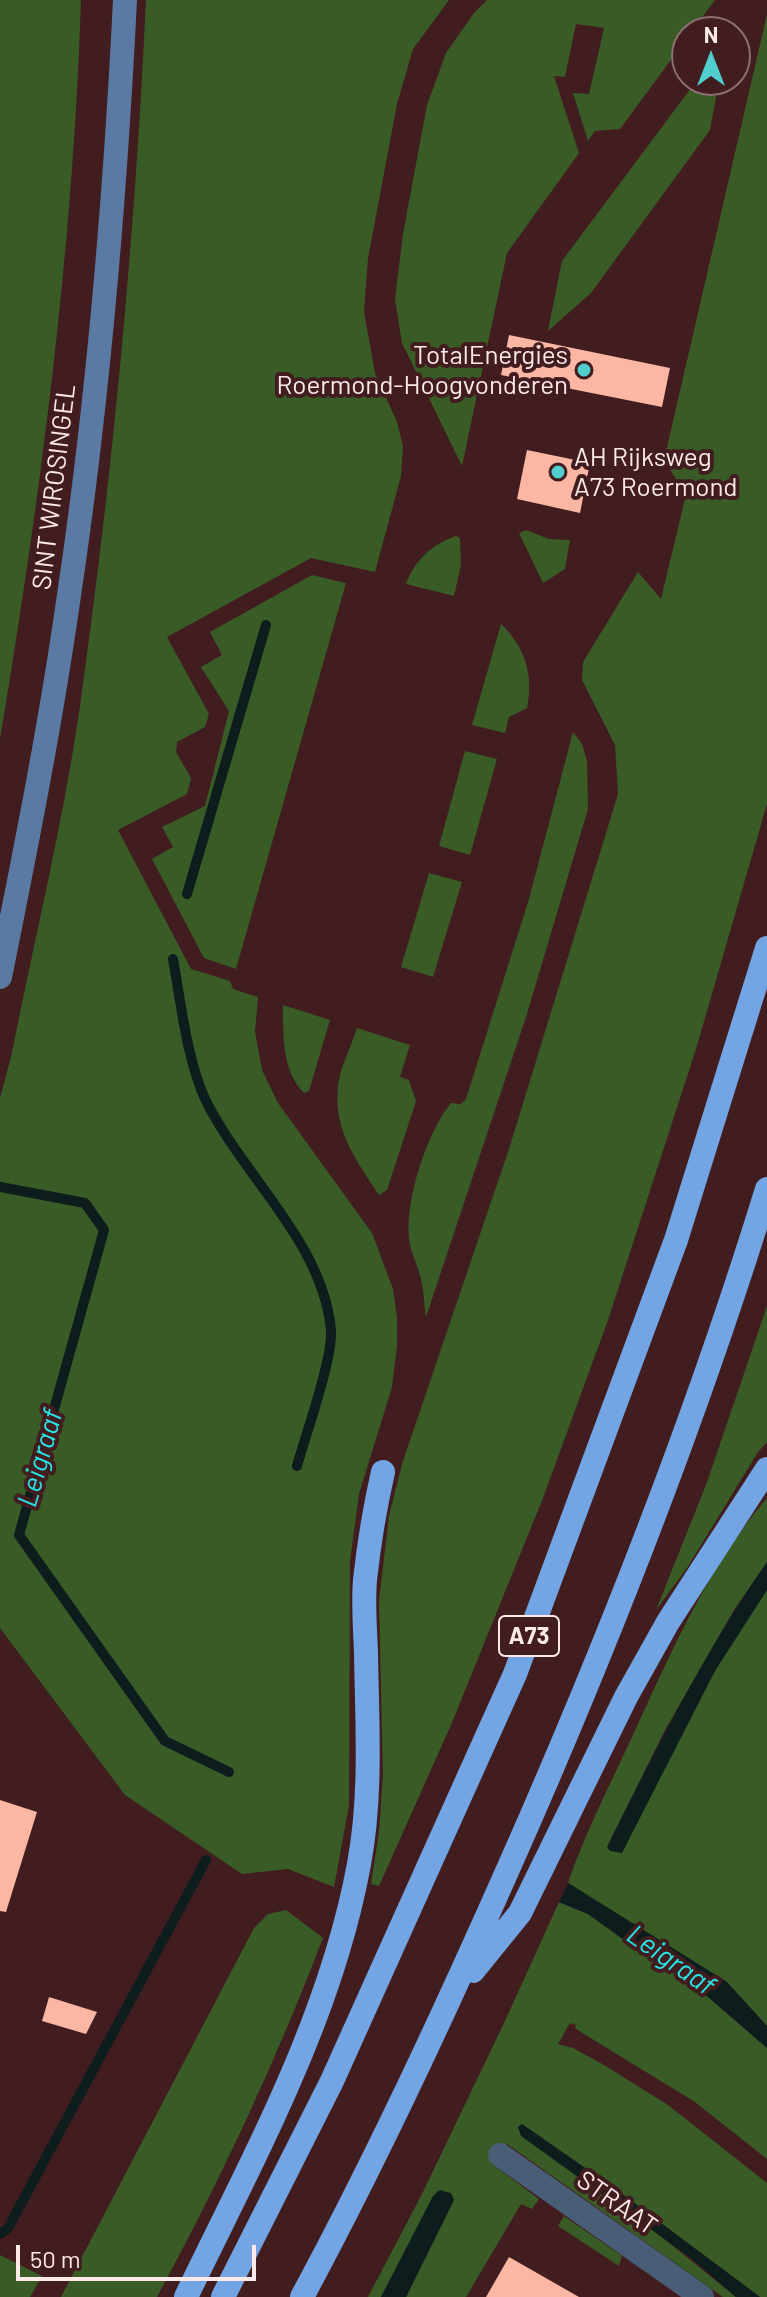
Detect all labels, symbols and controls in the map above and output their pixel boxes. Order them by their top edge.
north arrow [671,16,751,96]
text: N [704,21,718,47]
place label: TotalEnergies Roermond-Hoogvonderen [276,339,568,400]
marker: TotalEnergies Roermond-Hoogvonderen [575,361,593,379]
street label: SINT WIROSINGEL [26,382,82,592]
place label: AH Rijksweg A73 Roermond [574,441,738,502]
marker: AH Rijksweg A73 Roermond [549,463,567,481]
water label: Leigraaf [10,1405,70,1511]
road number: A73 [499,1616,559,1656]
water label: Leigraaf [620,1917,722,2003]
street label: STRAAT [571,2164,663,2242]
scale bar [20,2229,260,2279]
text: 50 m [30,2244,81,2273]

